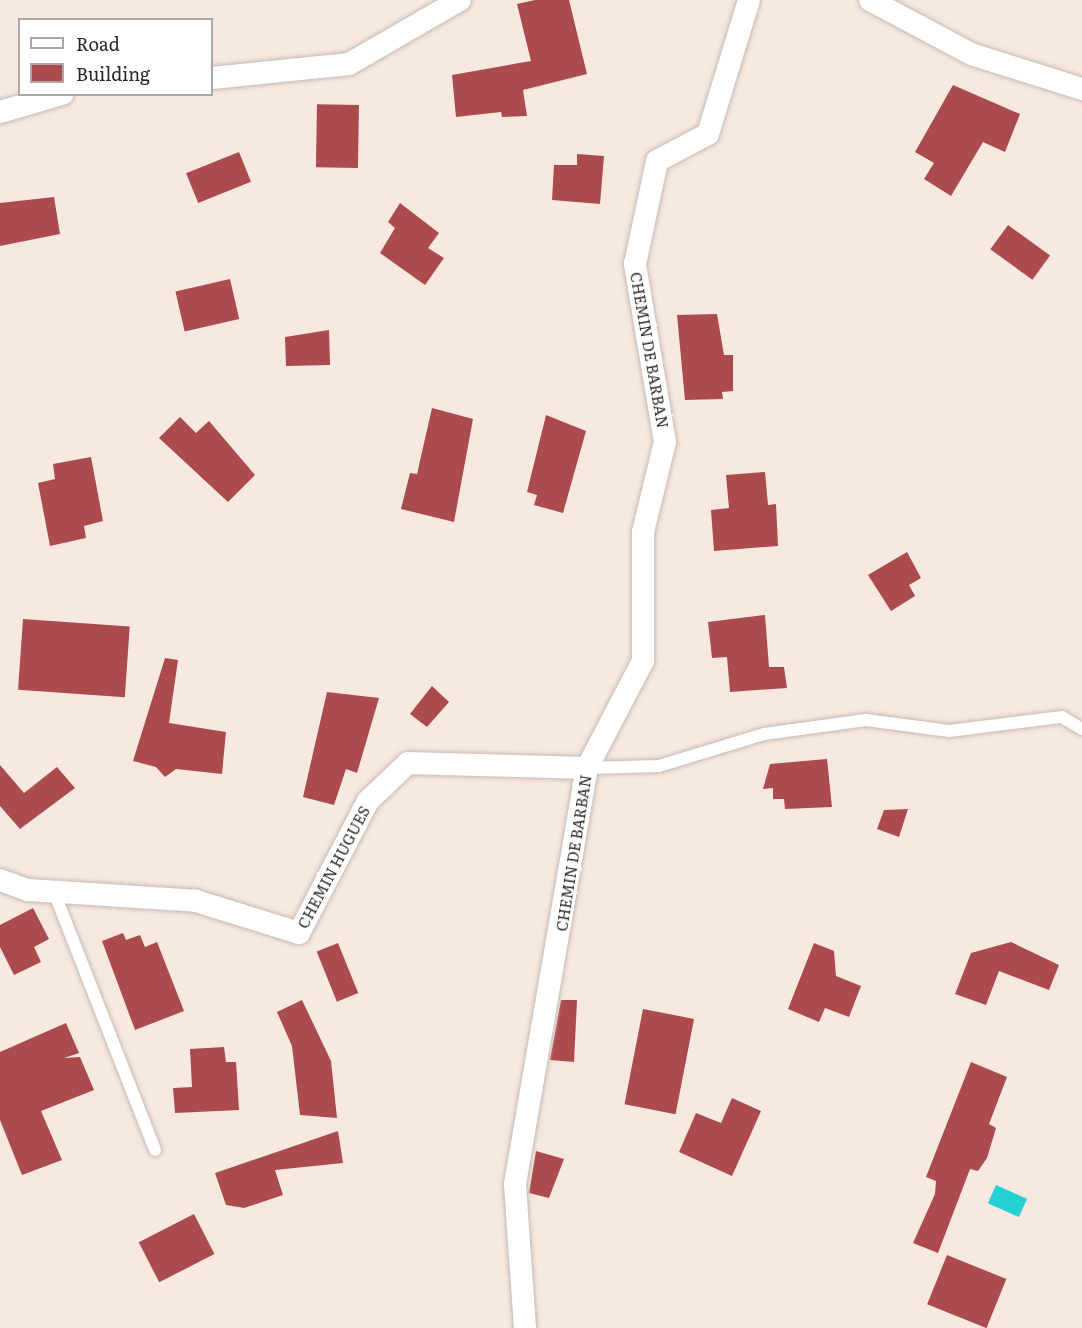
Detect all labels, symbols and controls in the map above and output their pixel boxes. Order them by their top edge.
legend [18,18,213,96]
text: Road [76,30,120,57]
text: Building [76,60,150,87]
street label: CHEMIN DE BARBAN [627,271,673,429]
street label: CHEMIN DE BARBAN [552,773,594,933]
street label: CHEMIN HUGUES [293,803,373,931]

